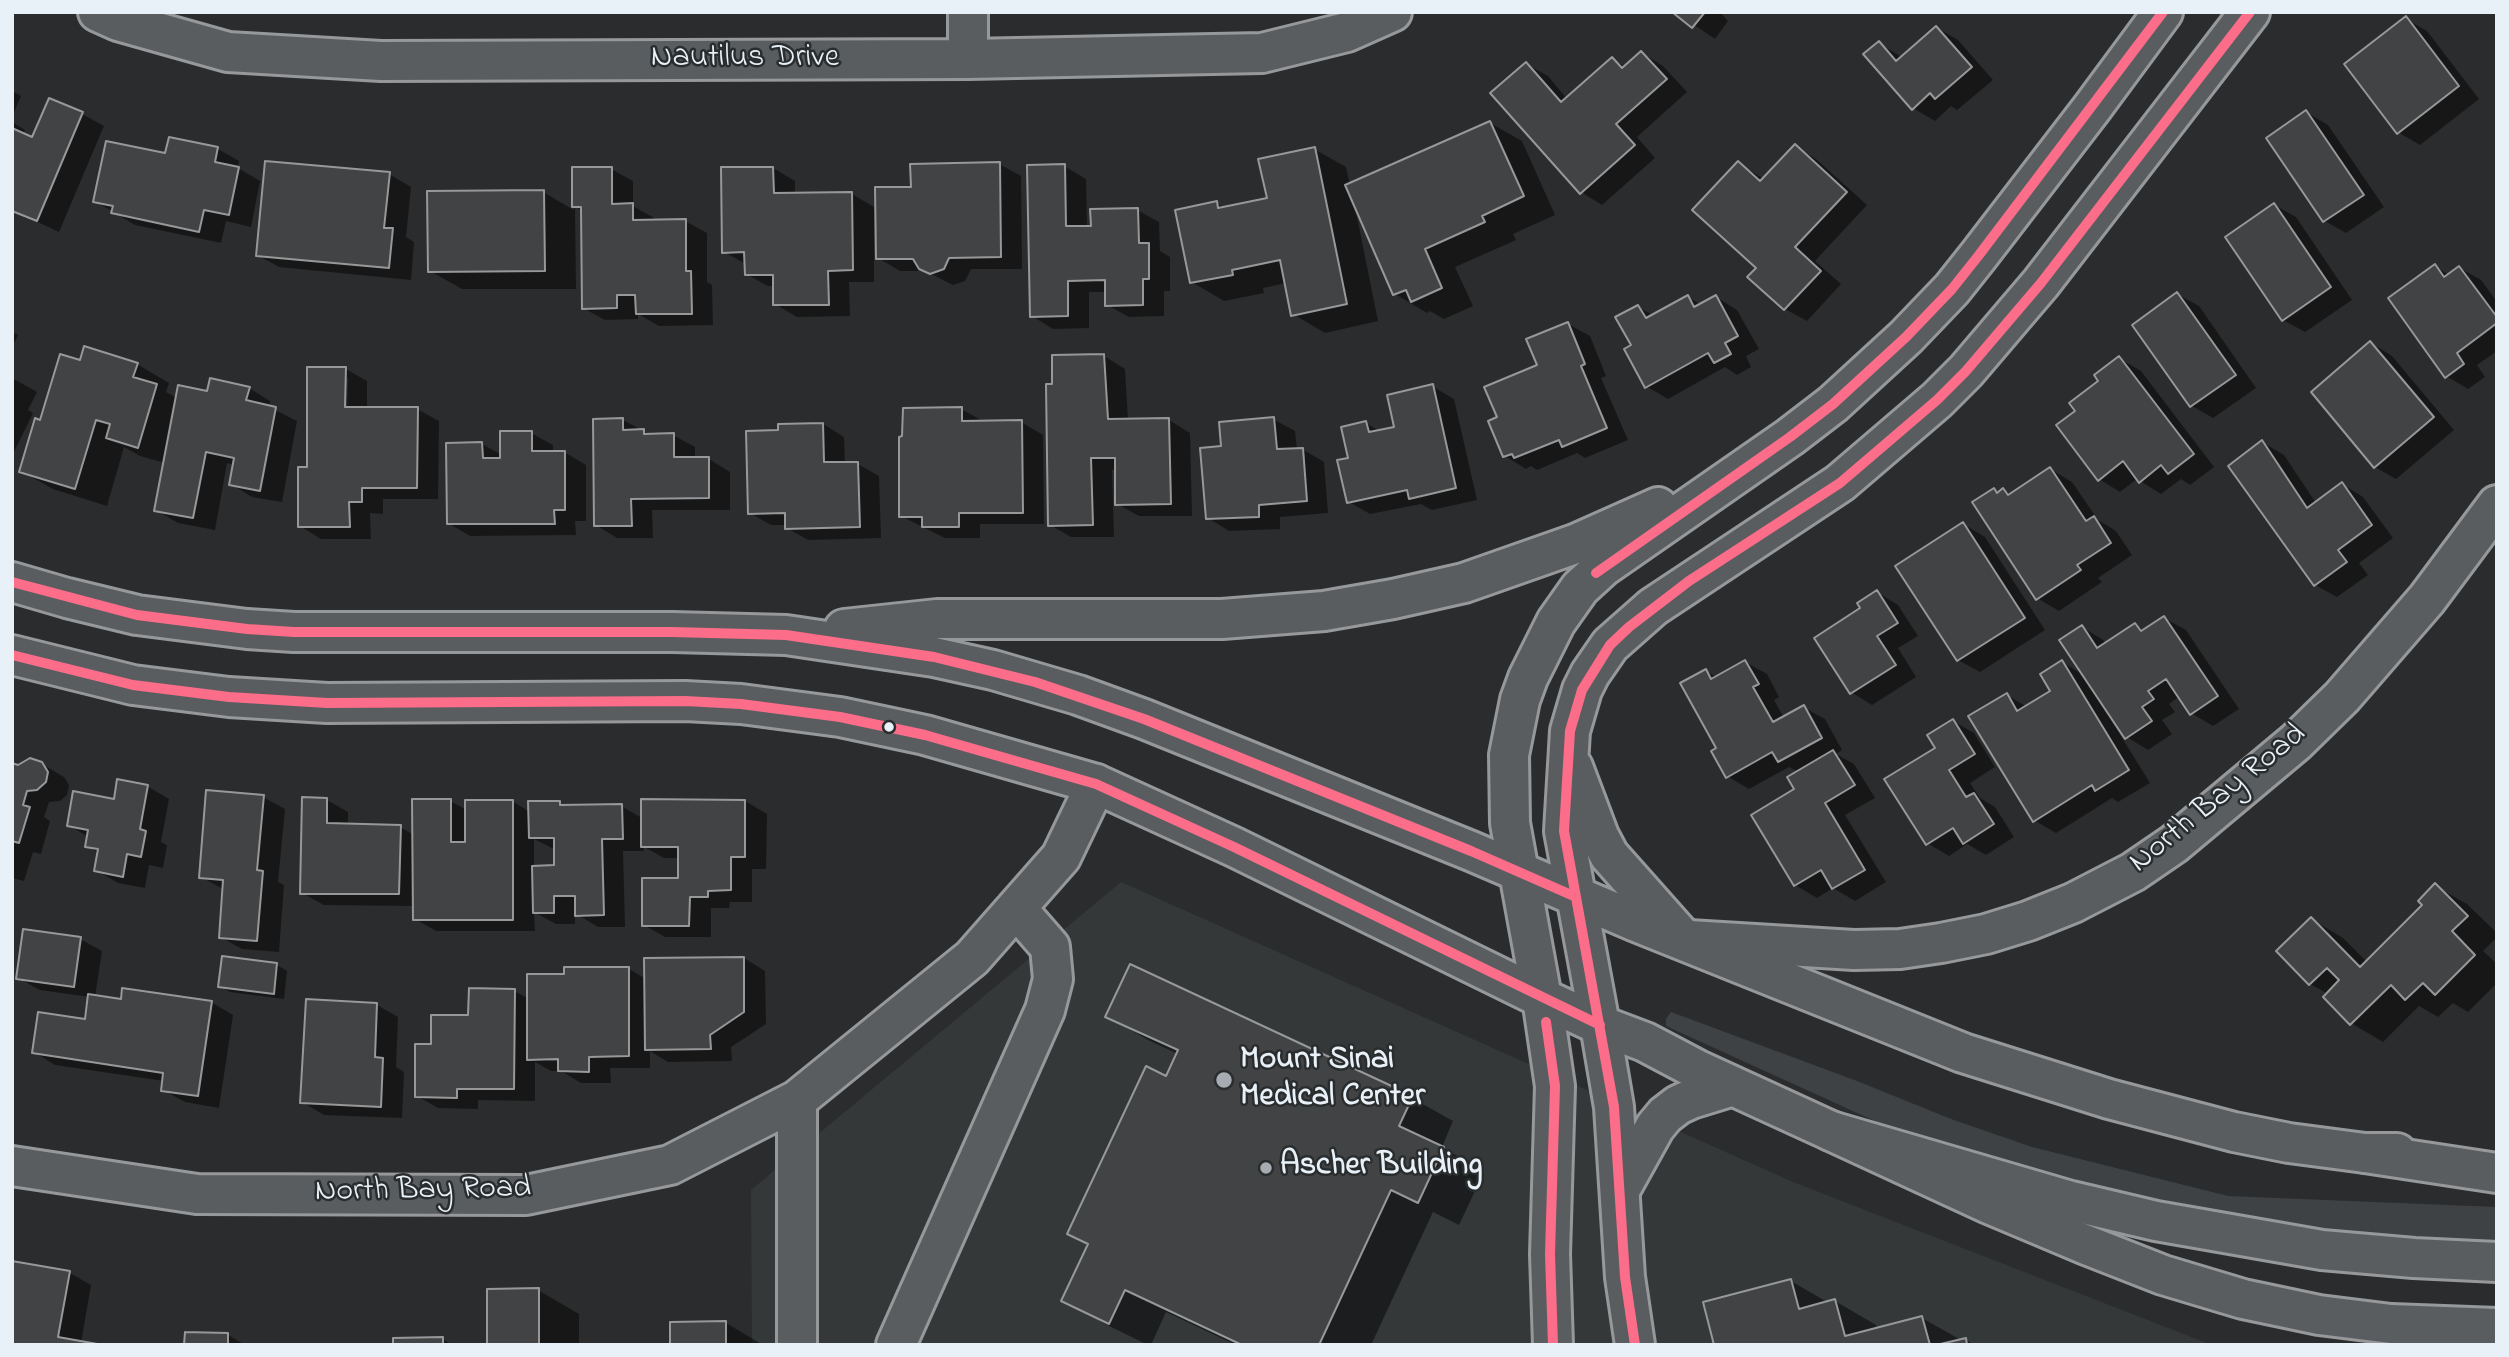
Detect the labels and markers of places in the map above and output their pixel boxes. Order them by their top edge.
unlabelled marker [882,720,896,734]
place label: Mount Sinai Medical Center [1240,1043,1425,1118]
marker: Mount Sinai Medical Center [1214,1070,1234,1090]
place label: Ascher Building [1280,1149,1482,1187]
marker: Ascher Building [1258,1160,1274,1176]

